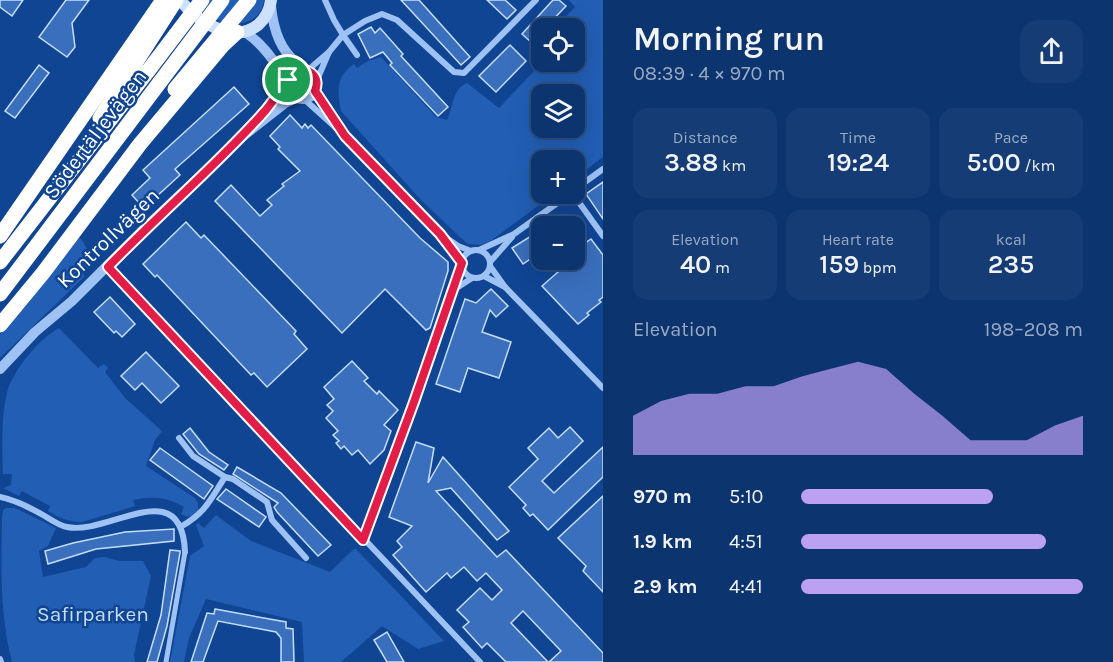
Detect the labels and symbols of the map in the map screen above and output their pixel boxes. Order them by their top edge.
pin [262,54,313,105]
street label: Södertäljevägen [39,65,151,203]
street label: Kontrollvägen [52,183,164,293]
park label: Safirparken [37,602,149,626]

